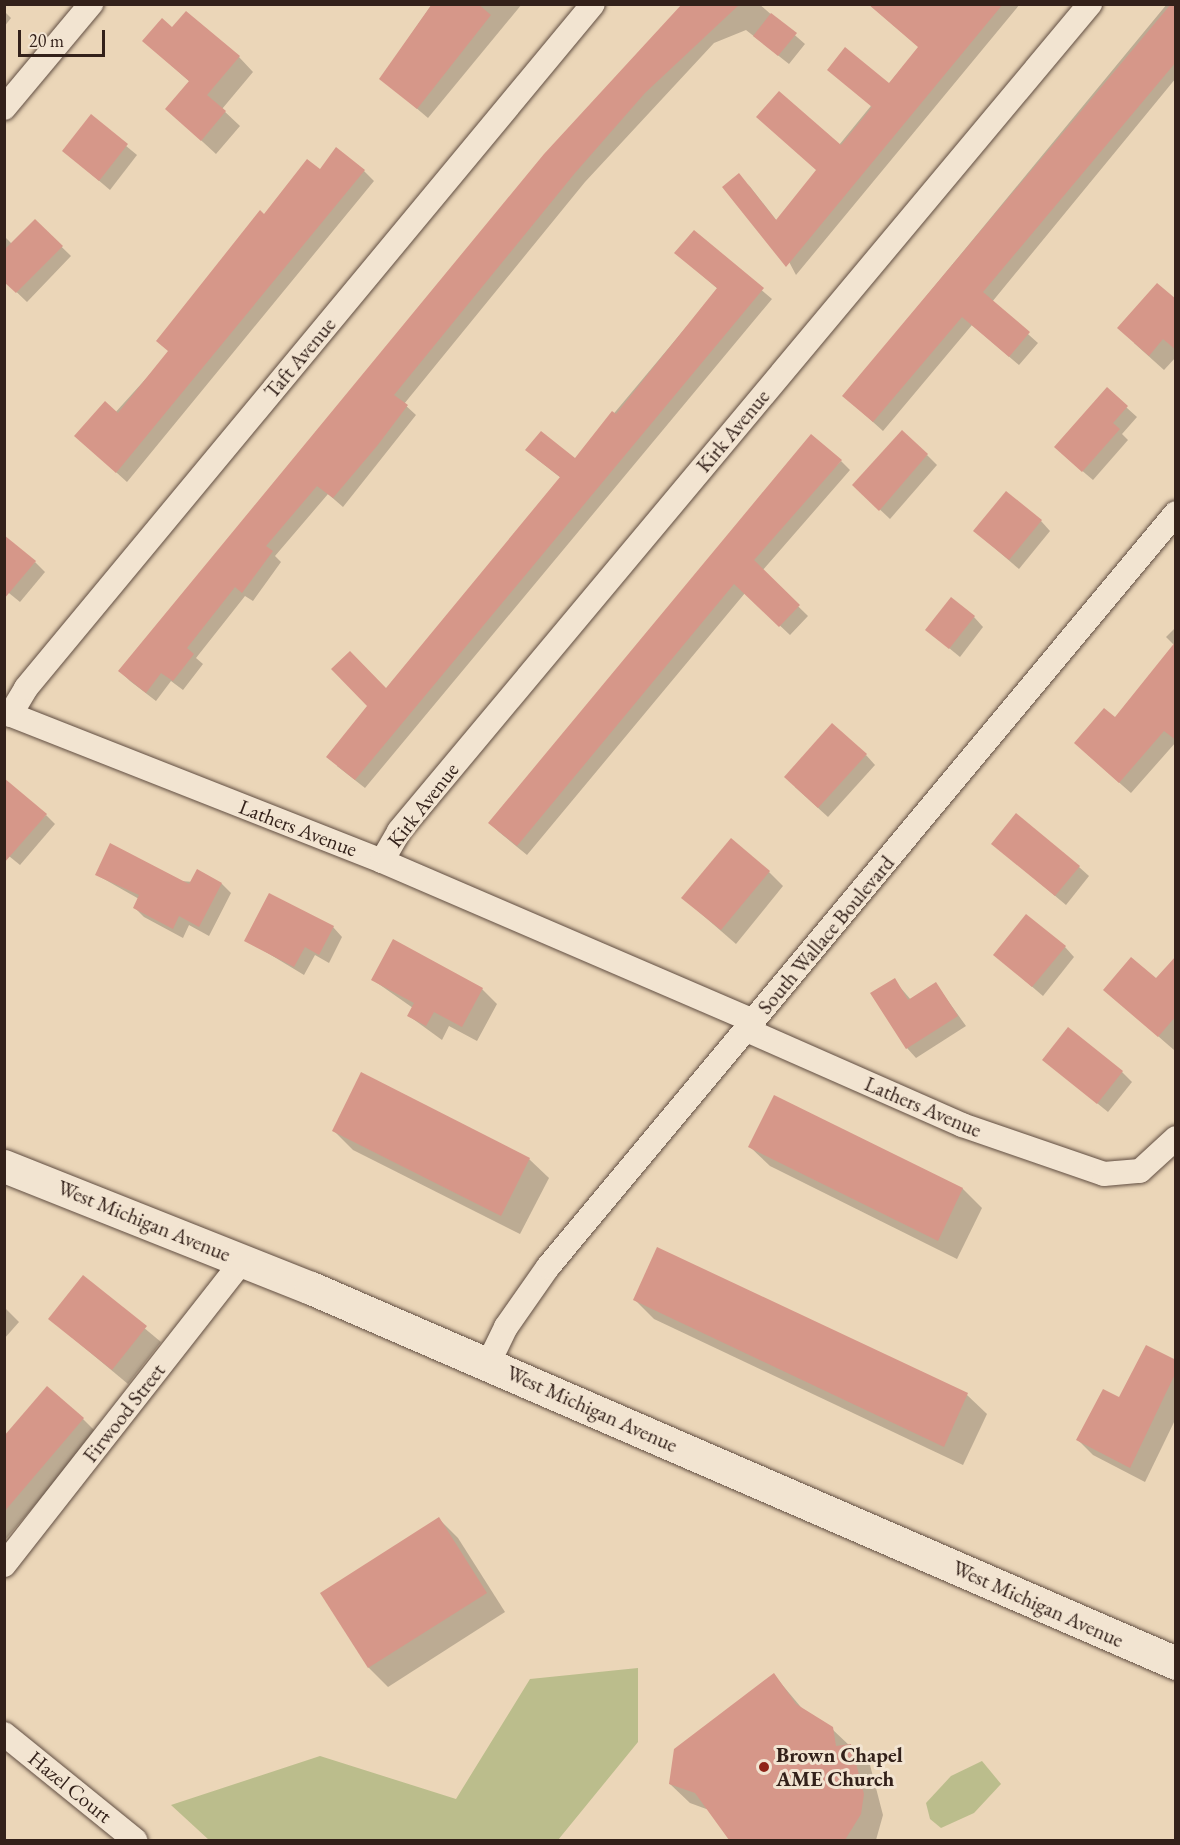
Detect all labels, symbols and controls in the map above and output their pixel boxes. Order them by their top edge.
scale bar [21,18,108,56]
text: 20 m [29,29,64,52]
street label: Taft Avenue [259,312,341,404]
street label: Kirk Avenue [691,384,775,478]
street label: Kirk Avenue [382,758,464,852]
street label: Lathers Avenue [235,794,361,862]
street label: South Wallace Boulevard [752,851,900,1019]
street label: Lathers Avenue [861,1071,985,1143]
street label: West Michigan Avenue [54,1175,234,1267]
street label: Firwood Street [78,1359,170,1467]
street label: West Michigan Avenue [503,1360,681,1458]
street label: West Michigan Avenue [949,1555,1127,1653]
place label: Brown Chapel AME Church [776,1742,903,1792]
street label: Hazel Court [23,1746,117,1828]
marker: Brown Chapel AME Church [757,1760,771,1774]

